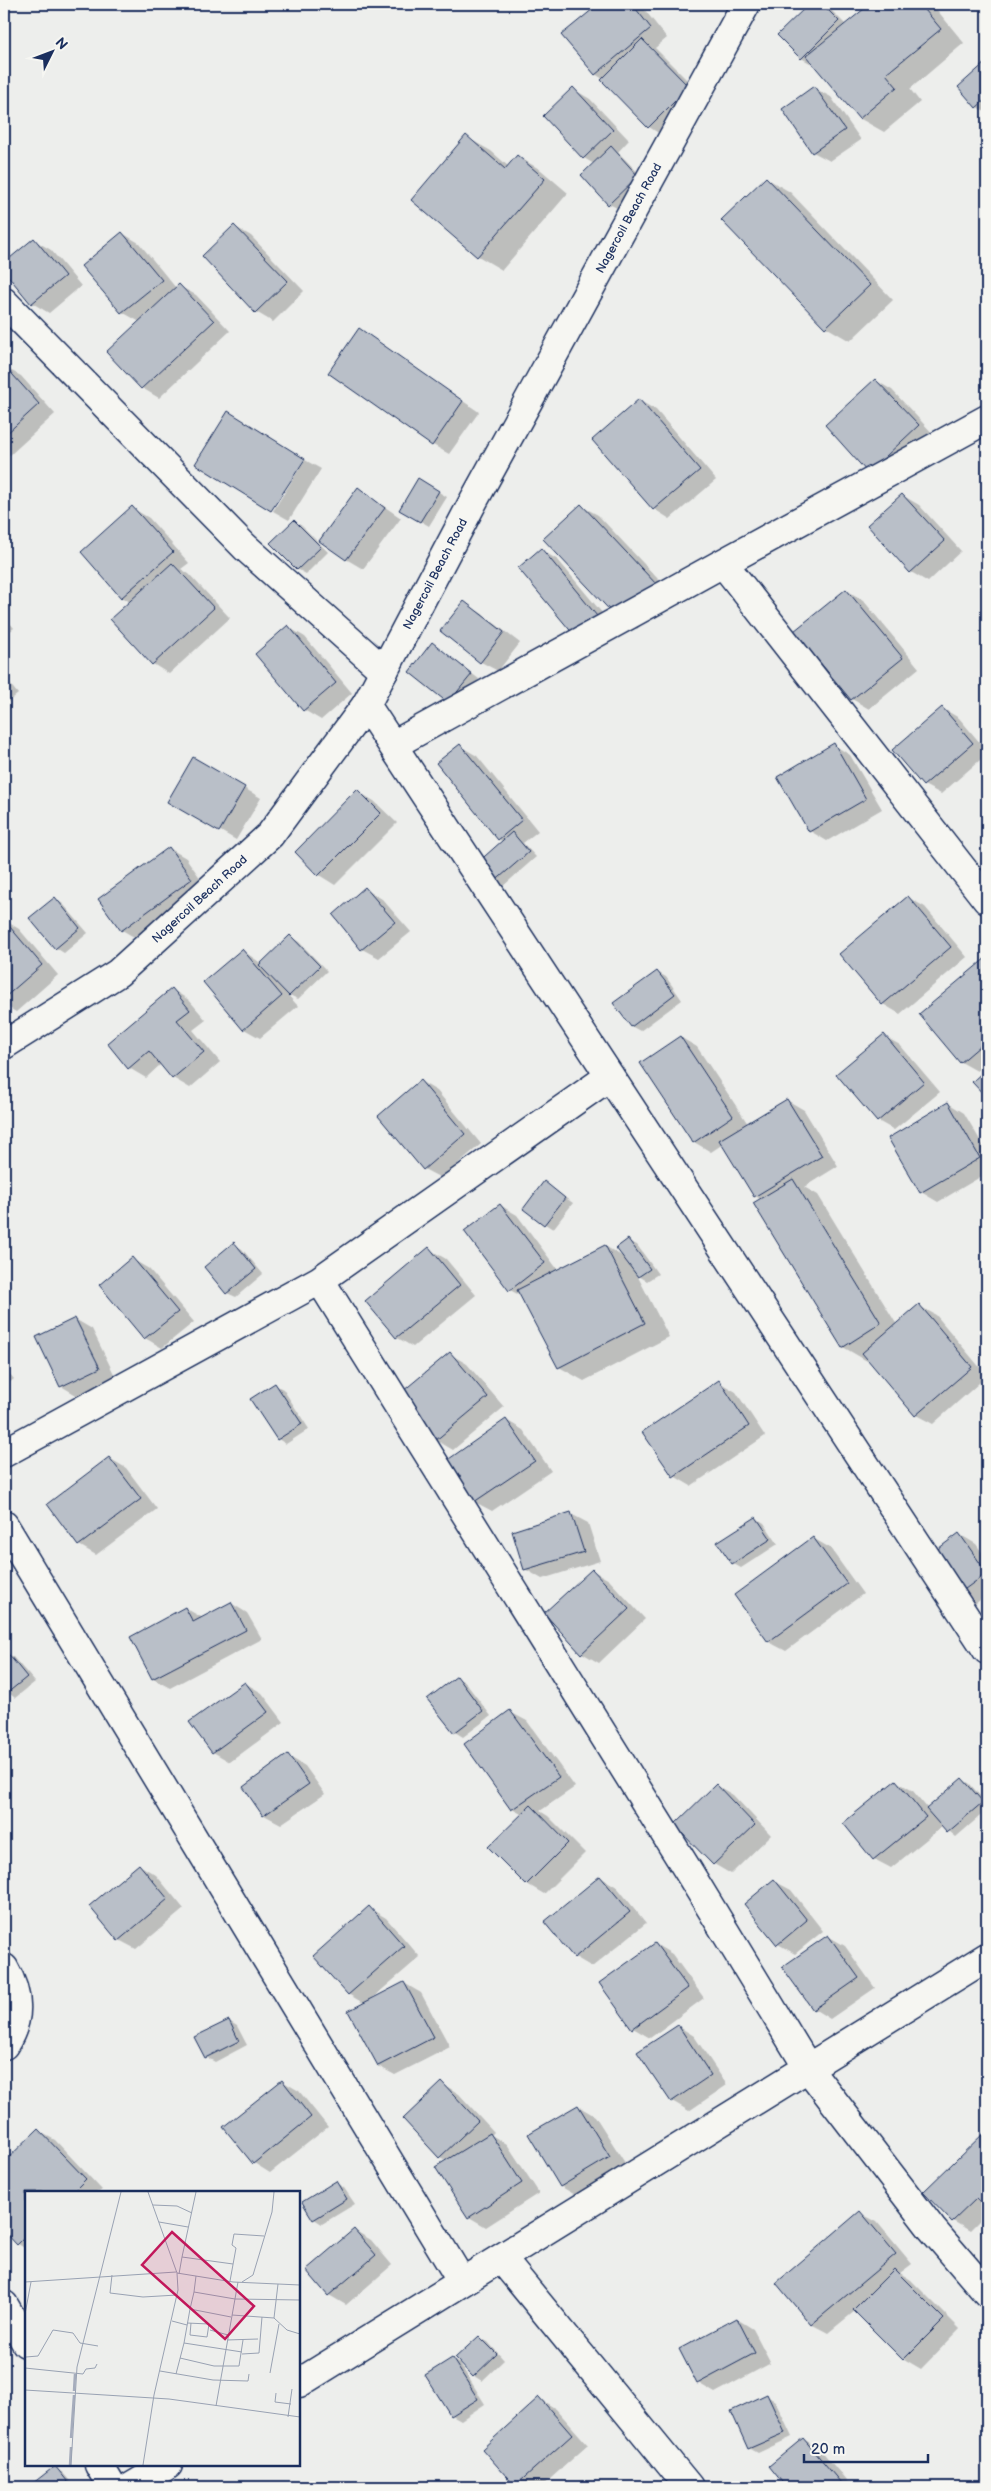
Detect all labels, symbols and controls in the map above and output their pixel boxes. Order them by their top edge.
north arrow [28,28,78,78]
text: N [51,34,71,53]
street label: Nagercoil Beach Road [592,160,665,276]
street label: Nagercoil Beach Road [400,516,471,632]
street label: Nagercoil Beach Road [149,852,250,946]
inset map [25,2191,300,2466]
scale bar [804,2431,927,2463]
text: 20 m [811,2440,845,2459]

